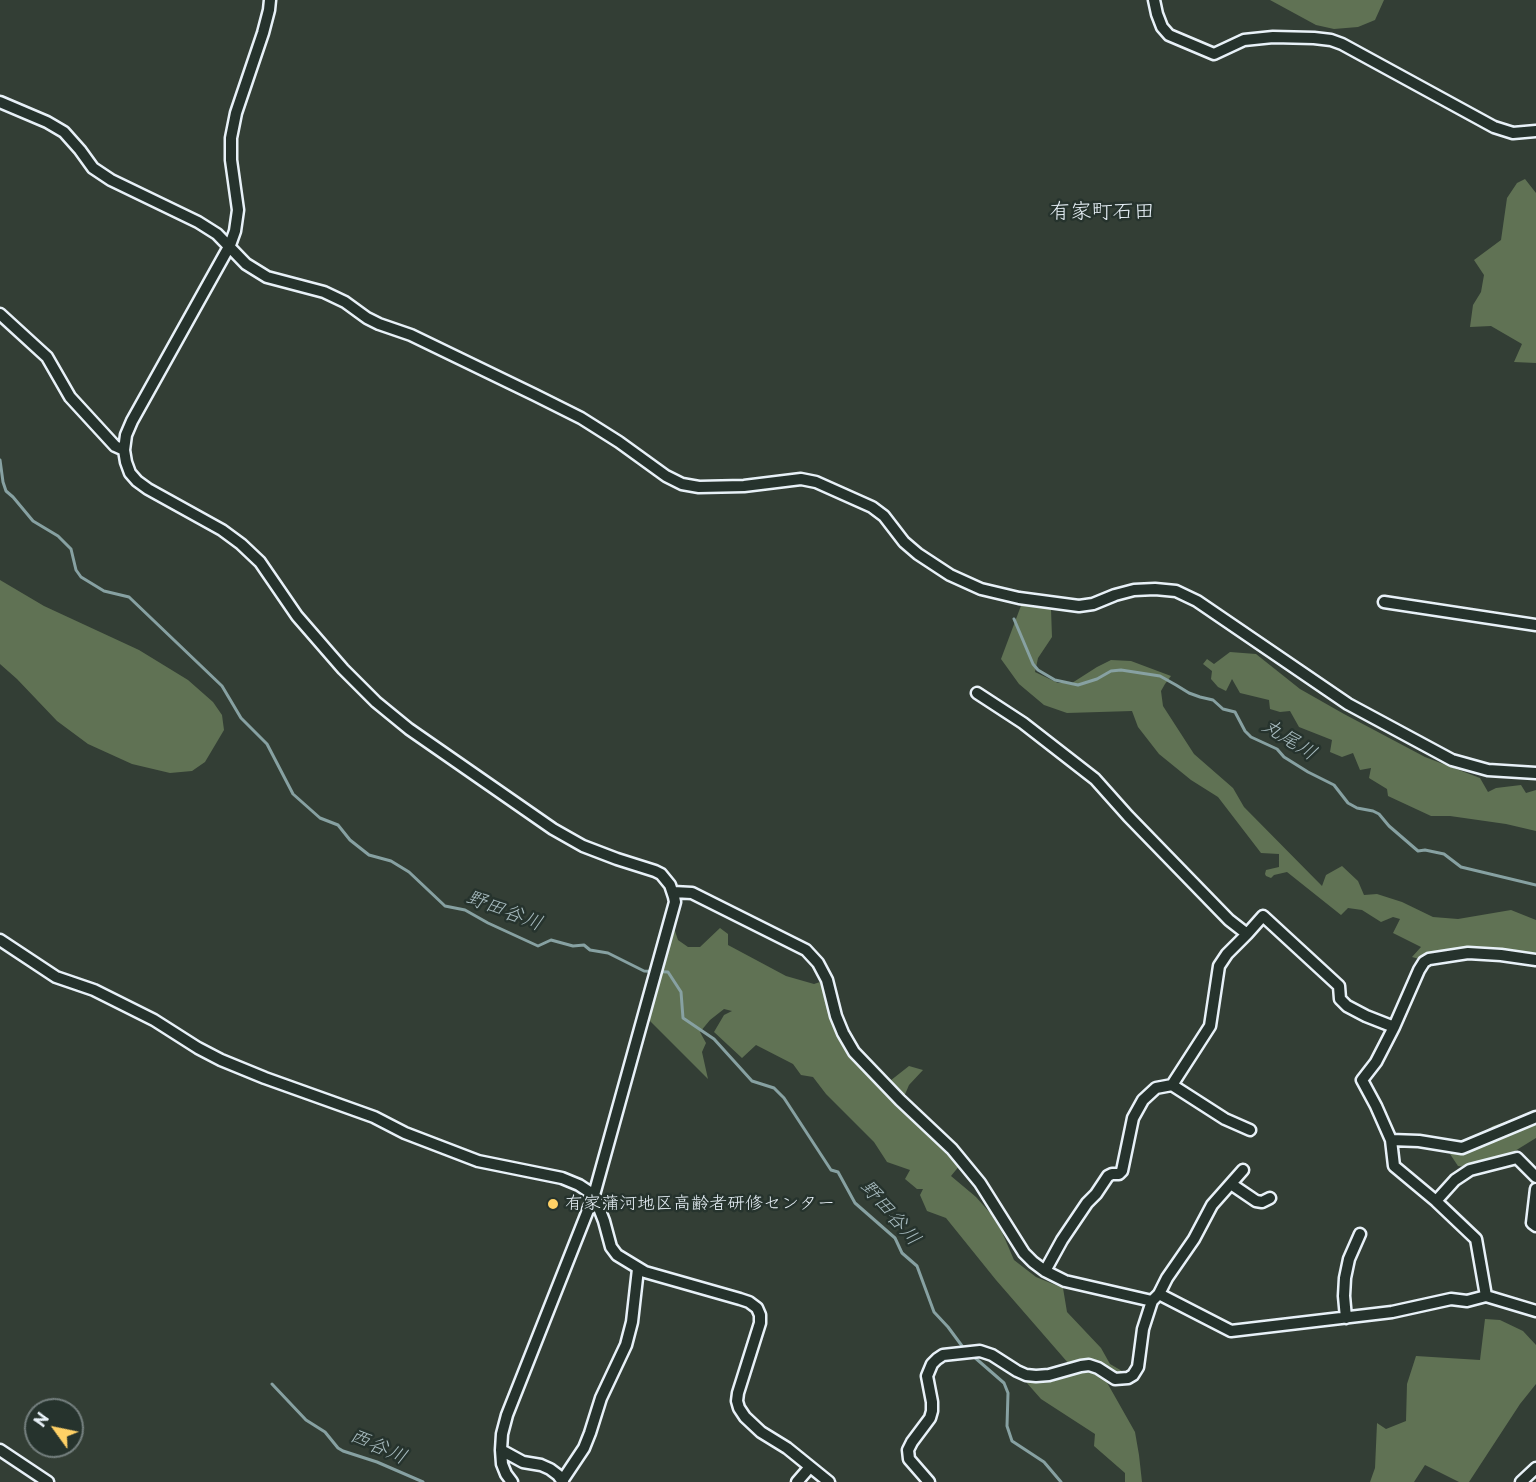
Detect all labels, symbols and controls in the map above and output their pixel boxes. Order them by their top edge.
district label: 有家町石田 [1050,199,1154,225]
water label: 丸尾川 [1257,714,1321,766]
water label: 野田谷川 [462,885,546,937]
water label: 野田谷川 [855,1175,925,1251]
place label: 有家蒲河地区高齢者研修センター [565,1193,835,1215]
marker: 有家蒲河地区高齢者研修センター [546,1197,560,1211]
north arrow [24,1398,84,1458]
text: N [27,1407,54,1431]
water label: 西谷川 [346,1424,410,1470]

